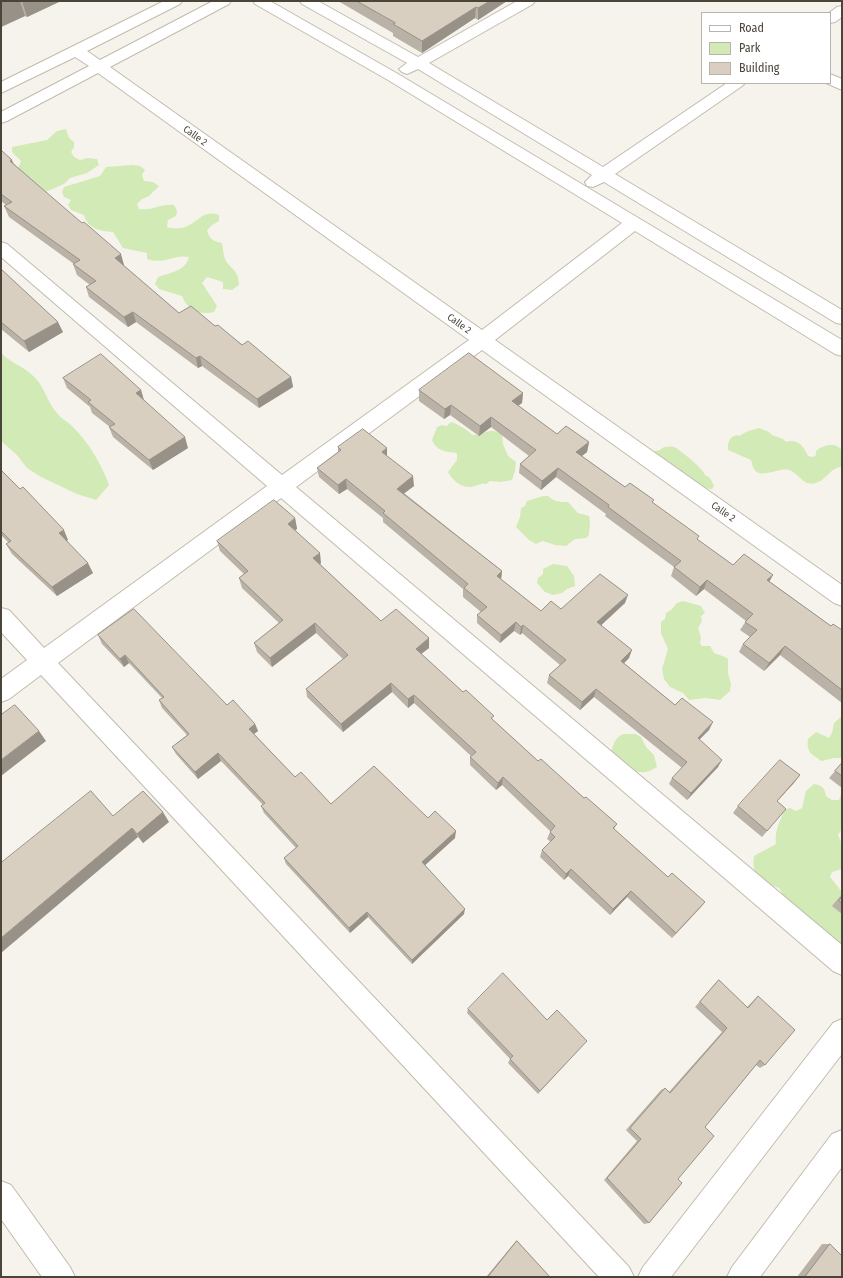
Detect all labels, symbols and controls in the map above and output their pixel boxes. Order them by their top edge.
legend [701,12,831,84]
text: Road [739,21,764,35]
text: Park [739,41,760,55]
text: Building [739,61,779,75]
street label: Calle 2 [181,123,209,149]
street label: Calle 2 [445,311,473,337]
street label: Calle 2 [709,499,737,525]

